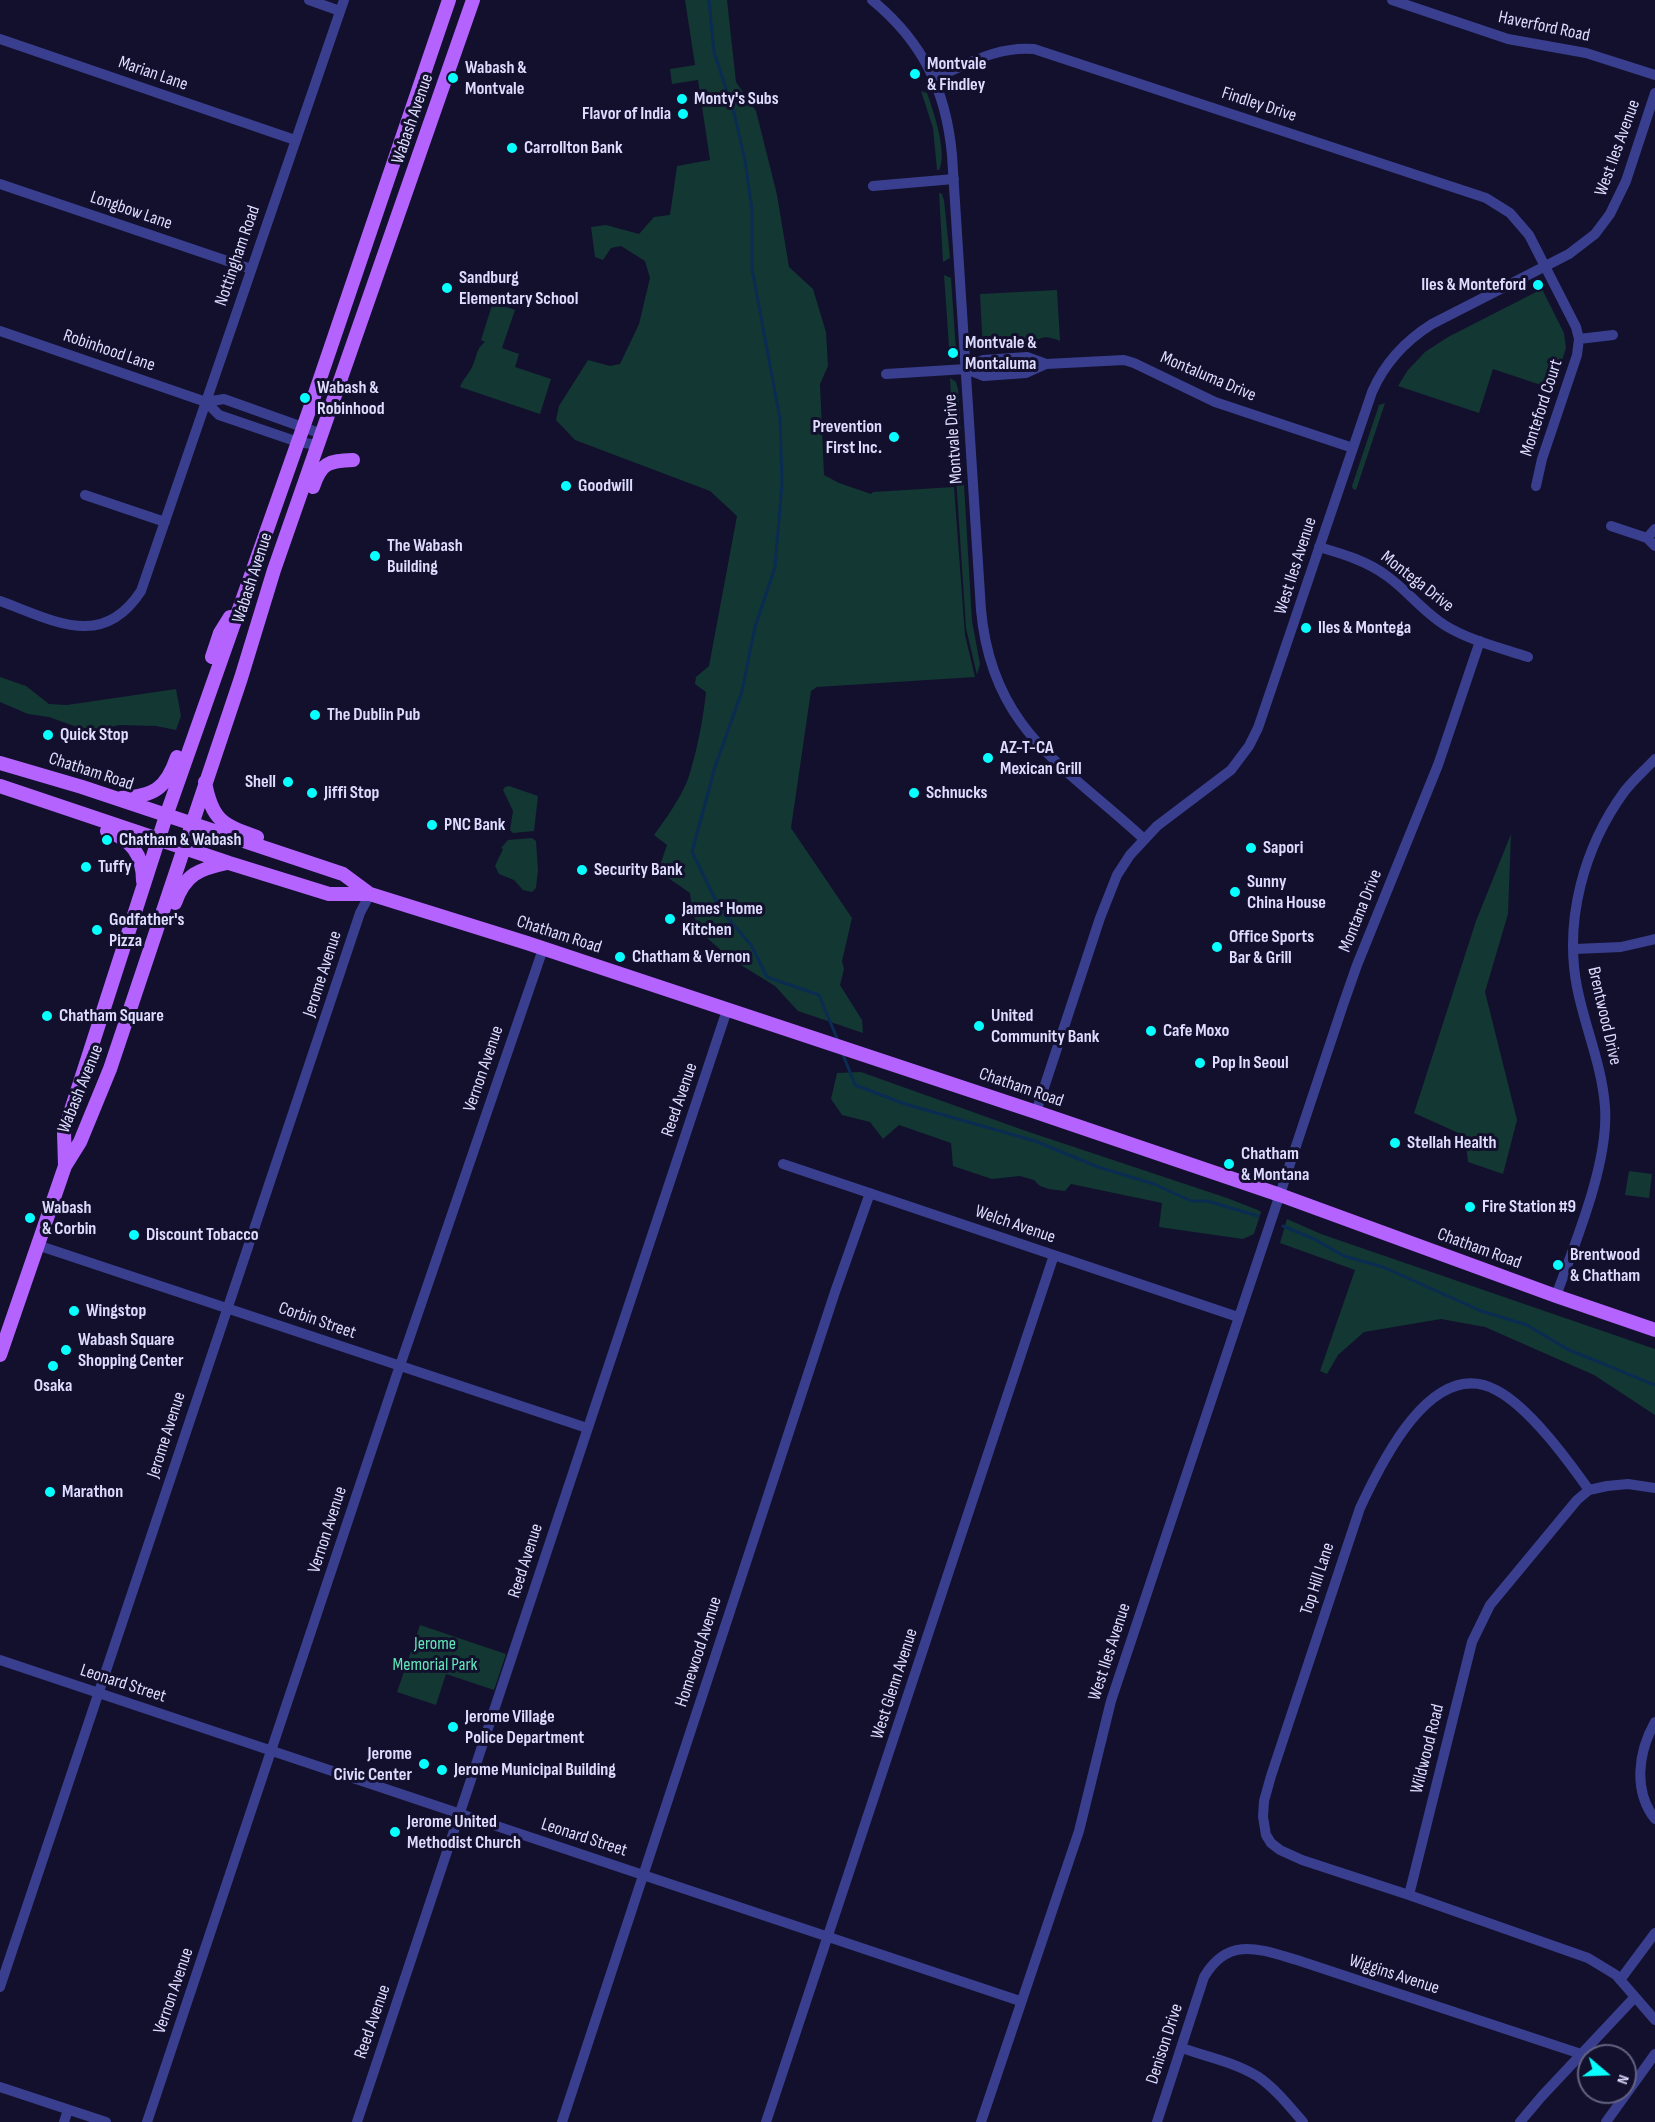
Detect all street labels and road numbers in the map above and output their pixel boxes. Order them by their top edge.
street label: Haverford Road [1496,7,1592,47]
street label: Marian Lane [115,52,191,96]
street label: Wabash Avenue [388,71,438,167]
street label: Findley Drive [1219,83,1299,127]
street label: West Iles Avenue [1591,97,1645,199]
street label: Longbow Lane [87,187,175,235]
street label: Nottingham Road [211,203,265,309]
street label: Robinhood Lane [60,325,158,377]
street label: Montaluma Drive [1157,347,1259,407]
street label: Monteford Court [1516,357,1568,459]
street label: Montvale Drive [940,393,968,485]
street label: West Iles Avenue [1270,515,1322,617]
street label: Wabash Avenue [228,530,278,626]
street label: Montega Drive [1376,547,1458,617]
street label: Chatham Road [46,748,136,796]
street label: Montana Drive [1335,867,1387,955]
street label: Chatham Road [514,911,604,959]
street label: Jerome Avenue [299,928,347,1020]
street label: Brentwood Drive [1582,965,1626,1067]
street label: Vernon Avenue [459,1023,509,1115]
street label: Wabash Avenue [53,1042,109,1136]
street label: Reed Avenue [657,1060,703,1140]
street label: Chatham Road [976,1063,1066,1113]
street label: Welch Avenue [972,1201,1058,1249]
street label: Chatham Road [1434,1224,1524,1274]
street label: Corbin Street [275,1298,359,1344]
street label: Jerome Avenue [143,1389,191,1481]
street label: Vernon Avenue [304,1484,352,1576]
street label: Reed Avenue [504,1521,548,1601]
street label: Top Hill Lane [1296,1540,1340,1618]
street label: Homewood Avenue [671,1594,727,1710]
street label: West Iles Avenue [1084,1601,1136,1703]
street label: West Glenn Avenue [867,1626,923,1742]
street label: Leonard Street [77,1660,169,1708]
street label: Wildwood Road [1406,1702,1450,1796]
street label: Leonard Street [538,1814,630,1862]
street label: Vernon Avenue [149,1945,199,2037]
street label: Wiggins Avenue [1346,1950,1442,2000]
street label: Reed Avenue [350,1982,396,2062]
street label: Denison Drive [1142,2001,1188,2087]

